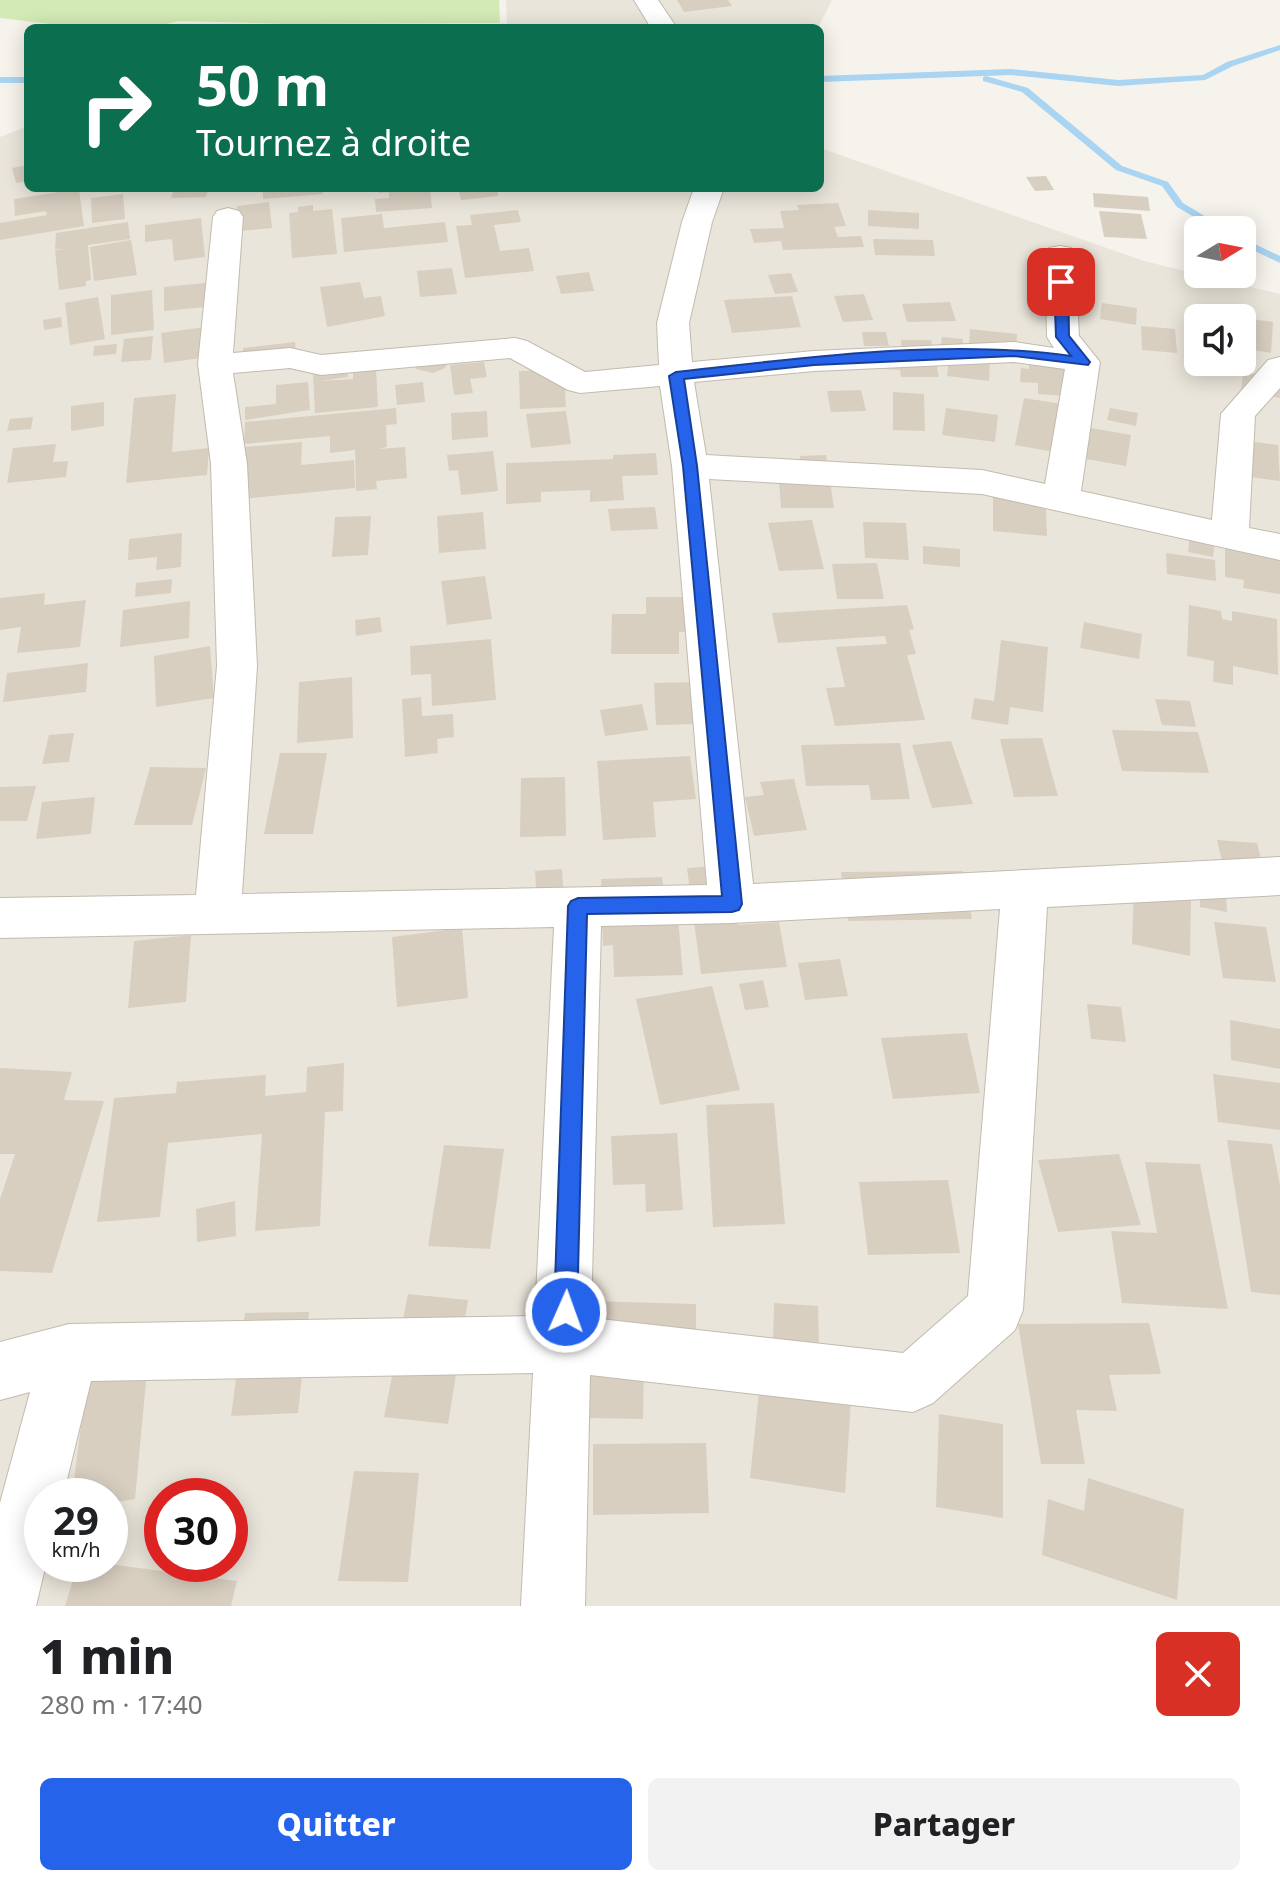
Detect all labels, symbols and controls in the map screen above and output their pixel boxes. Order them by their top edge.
text: 50 m [196,46,329,122]
icon: right [64,56,168,160]
text: Tournez à droite [196,118,471,167]
north arrow [1184,216,1256,288]
map controls [1184,216,1256,376]
pin [1027,248,1095,316]
icon: arrive [1039,260,1083,304]
button: sound [1184,304,1256,376]
position arrow [524,1270,608,1354]
speed limit sign: 30 [144,1478,248,1582]
text: 29 [53,1492,99,1547]
text: km/h [51,1536,101,1563]
text: 1 min [40,1623,174,1688]
button: close [1156,1632,1240,1716]
text: 280 m · 17:40 [40,1686,203,1722]
button: Quitter [40,1778,632,1870]
button: Partager [648,1778,1240,1870]

